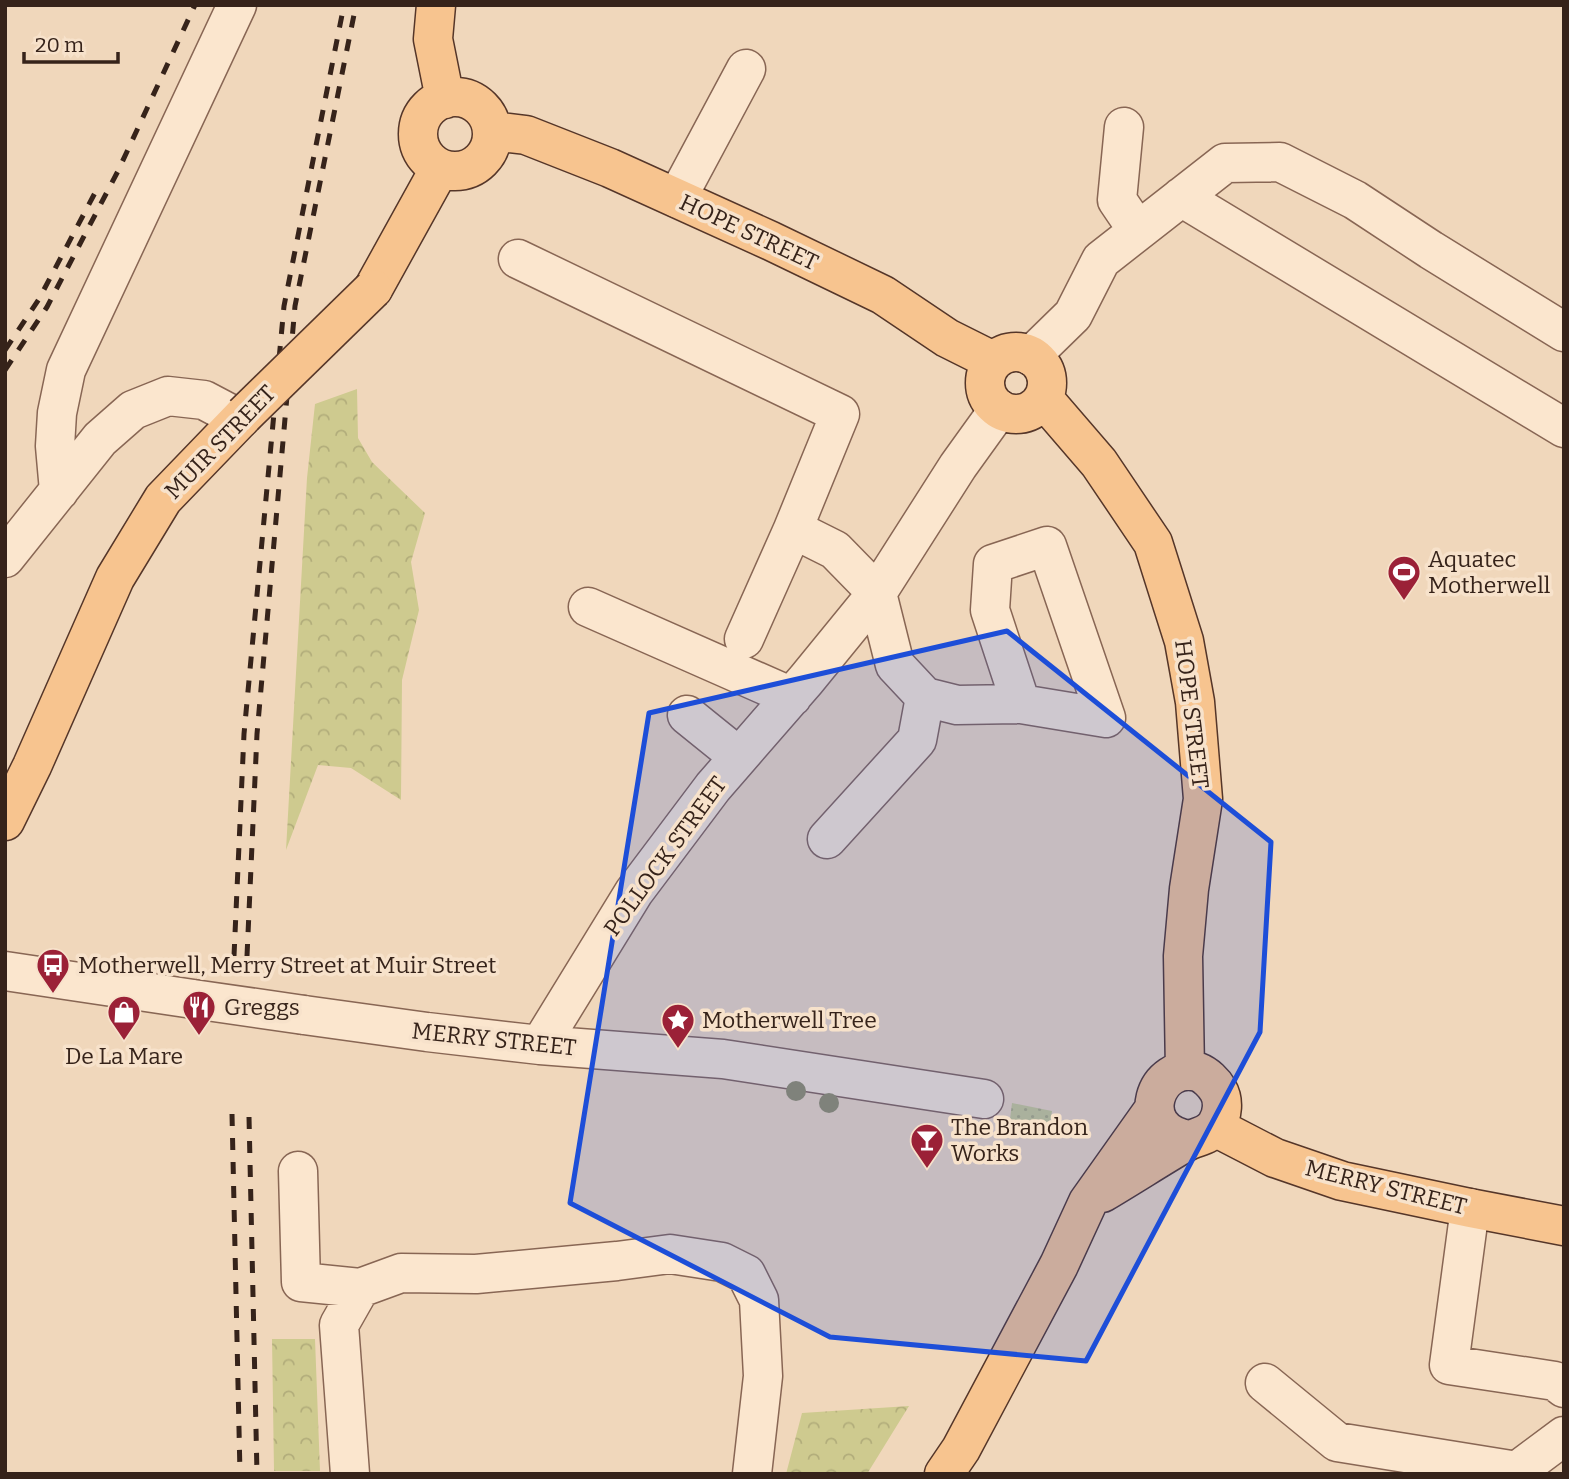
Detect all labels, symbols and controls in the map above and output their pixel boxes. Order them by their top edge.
scale bar [24,21,119,65]
text: 20 m [35,32,84,58]
street label: HOPE STREET [675,188,823,276]
street label: MUIR STREET [159,379,281,505]
place label: Aquatec Motherwell [1428,545,1551,599]
sports icon: Aquatec Motherwell [1385,553,1423,602]
street label: HOPE STREET [1169,638,1215,790]
street label: POLLOCK STREET [598,771,732,941]
bus stop icon: Motherwell, Merry Street at Muir Street [34,946,72,995]
place label: Motherwell, Merry Street at Muir Street [78,951,496,979]
restaurant icon: Greggs [180,988,218,1037]
shop icon: De La Mare [105,993,143,1042]
place label: Greggs [224,993,300,1021]
place icon: Motherwell Tree [659,1001,697,1050]
place label: Motherwell Tree [702,1006,877,1034]
street label: MERRY STREET [410,1016,578,1062]
place label: De La Mare [65,1042,183,1070]
place label: The Brandon Works [951,1113,1088,1167]
bar icon: The Brandon Works [908,1121,946,1170]
street label: MERRY STREET [1302,1153,1470,1221]

